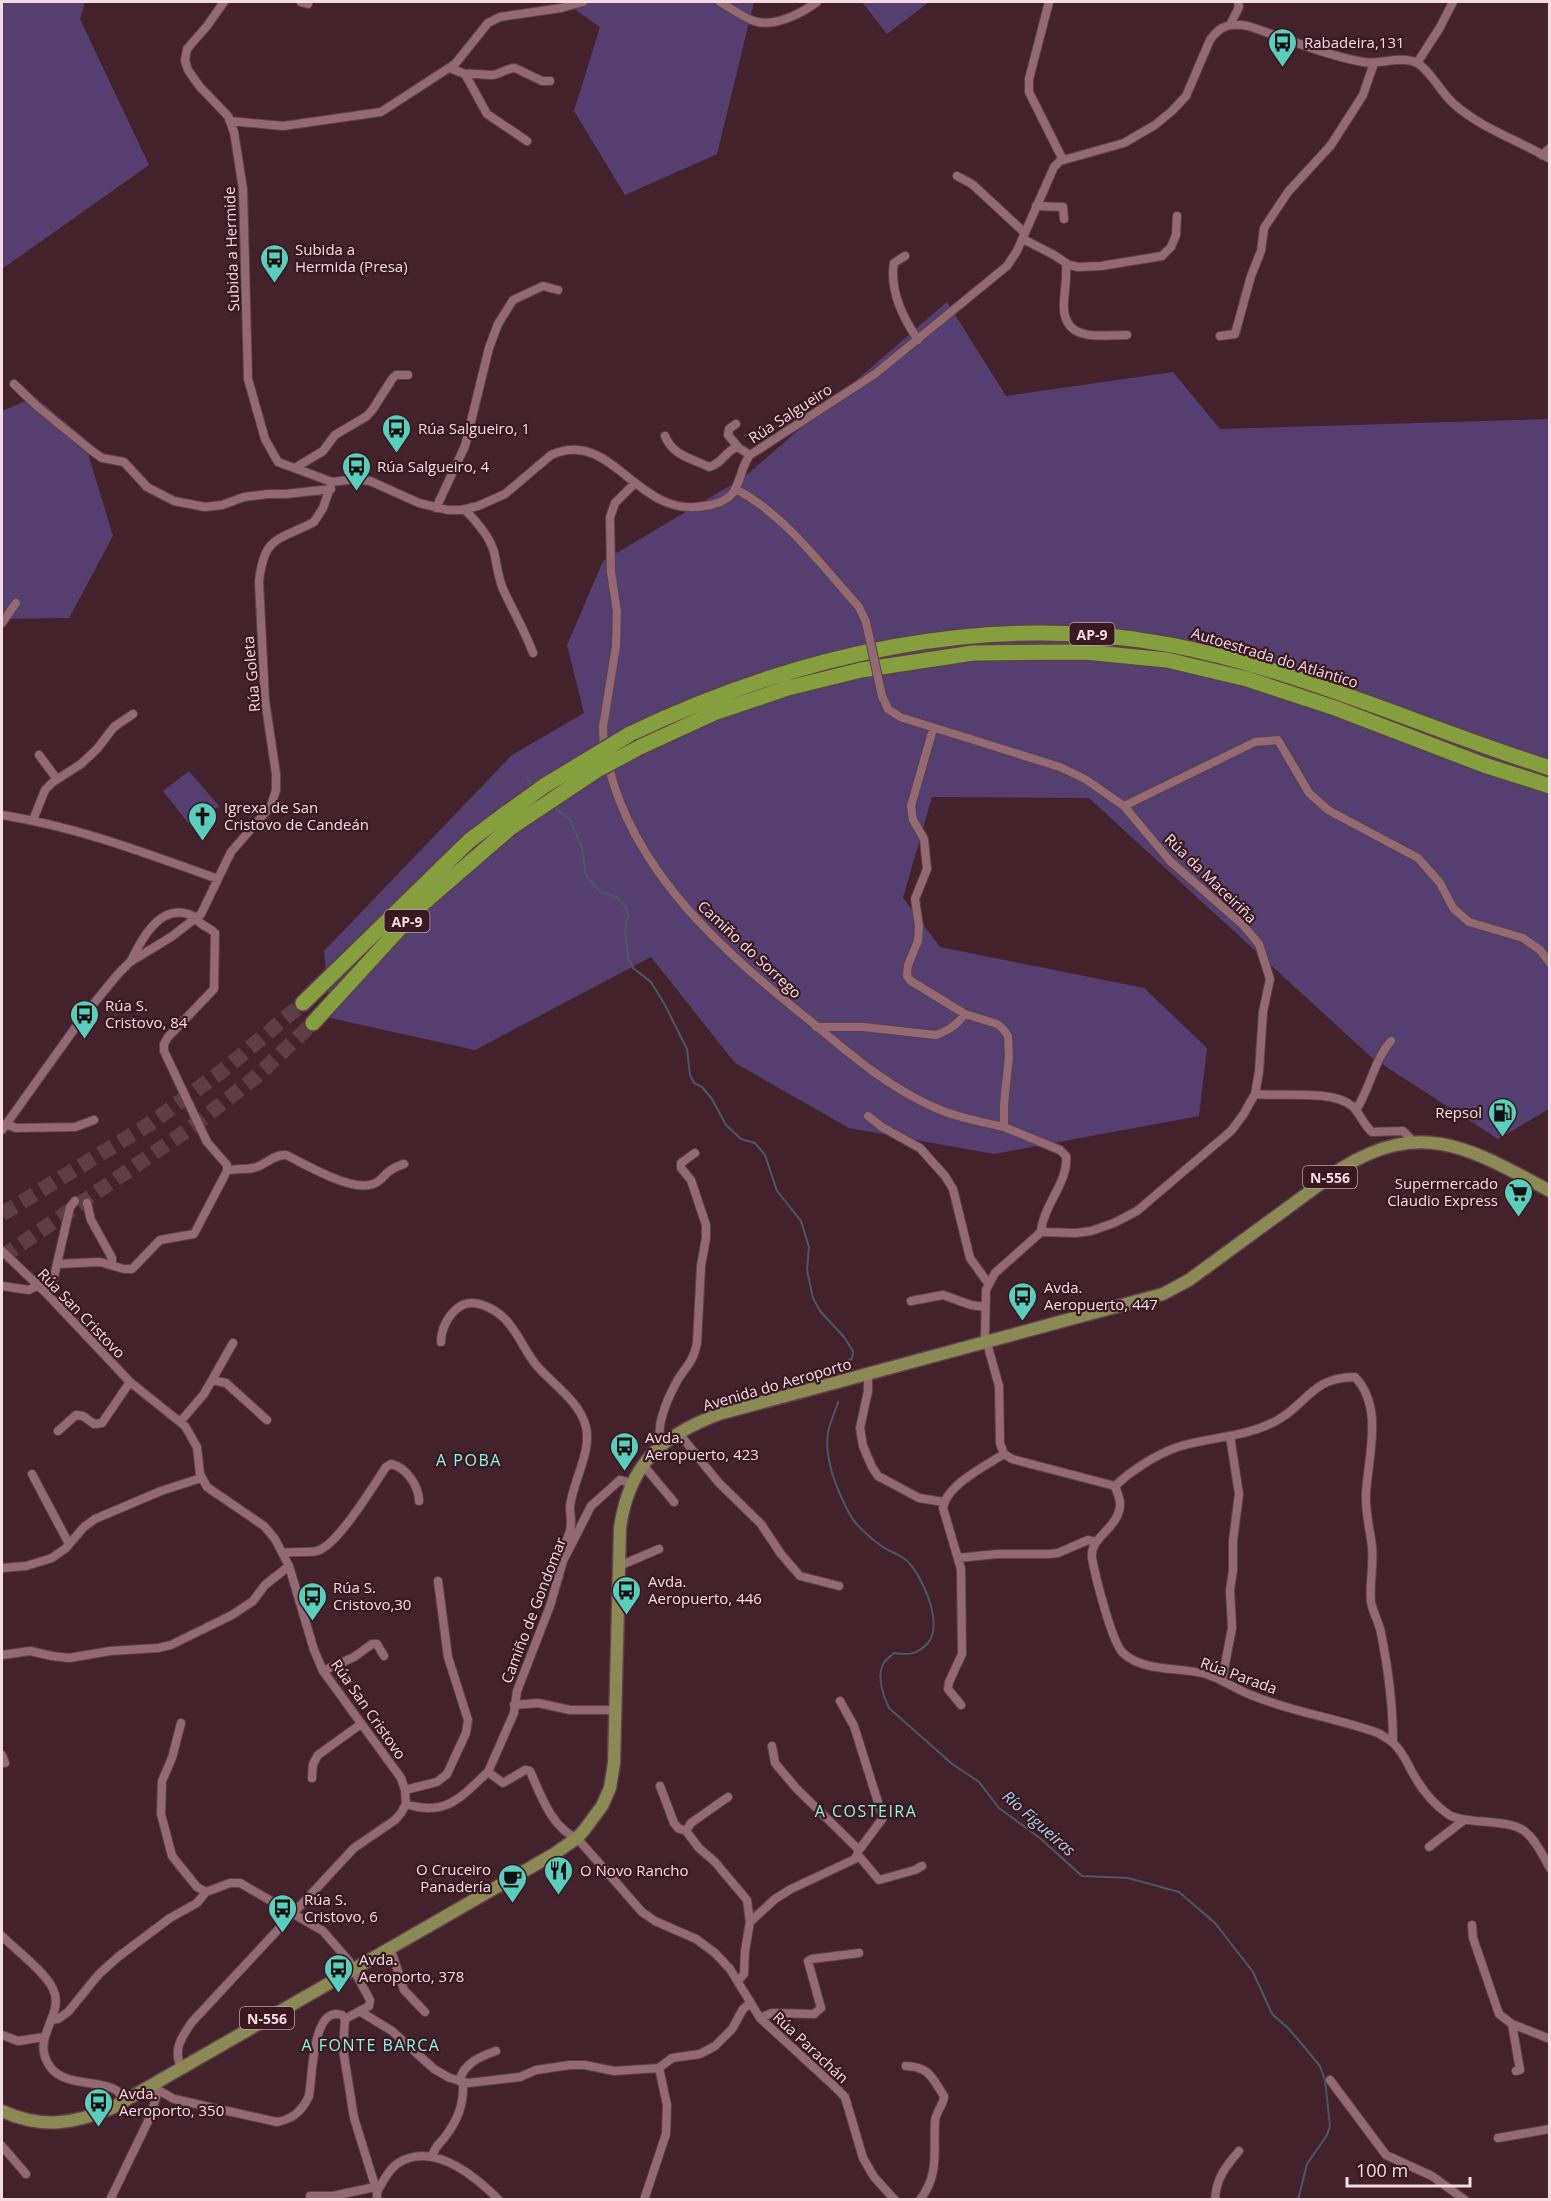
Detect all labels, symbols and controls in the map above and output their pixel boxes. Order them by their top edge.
bus stop icon: Rabadeira,131 [1267,26,1299,68]
place label: Rabadeira,131 [1304,32,1405,52]
street label: Subida a Hermide [219,186,243,312]
place label: Subida a Hermida (Presa) [295,239,408,276]
bus stop icon: Subida a Hermida (Presa) [258,242,290,284]
street label: Rúa Salgueiro [744,379,836,447]
bus stop icon: Rúa Salgueiro, 1 [381,412,413,454]
place label: Rúa Salgueiro, 1 [418,418,530,438]
bus stop icon: Rúa Salgueiro, 4 [340,450,372,492]
place label: Rúa Salgueiro, 4 [377,456,490,476]
street label: Autoestrada do Atlántico [1189,622,1361,692]
road number: AP-9 [1070,623,1114,645]
street label: Rúa Goleta [238,635,264,713]
place label: Igrexa de San Cristovo de Candeán [224,797,369,834]
church icon: Igrexa de San Cristovo de Candeán [187,800,219,842]
street label: Rúa da Maceiriña [1161,829,1261,927]
street label: Camiño do Sorrego [694,896,806,1002]
road number: AP-9 [384,910,430,932]
place label: Rúa S. Cristovo, 84 [105,995,188,1032]
bus stop icon: Rúa S. Cristovo, 84 [68,998,100,1040]
fuel station icon: Repsol [1487,1096,1519,1138]
place label: Repsol [1435,1102,1482,1122]
road number: N-556 [1303,1166,1357,1188]
place label: Supermercado Claudio Express [1387,1173,1498,1210]
supermarket icon: Supermercado Claudio Express [1503,1176,1535,1218]
street label: Rúa San Cristovo [34,1264,130,1362]
place label: Avda. Aeropuerto, 447 [1044,1277,1158,1314]
bus stop icon: Avda. Aeropuerto, 447 [1007,1280,1039,1322]
street label: Avenida do Aeroporto [700,1353,854,1415]
place label: Avda. Aeropuerto, 423 [645,1427,759,1464]
bus stop icon: Avda. Aeropuerto, 423 [608,1430,640,1472]
district label: A POBA [436,1449,502,1471]
street label: Camiño de Gondomar [496,1534,570,1686]
place label: Avda. Aeropuerto, 446 [648,1571,762,1608]
bus stop icon: Avda. Aeropuerto, 446 [611,1574,643,1616]
place label: Rúa S. Cristovo,30 [333,1577,411,1614]
bus stop icon: Rúa S. Cristovo,30 [296,1580,328,1622]
street label: Rúa Parada [1198,1652,1280,1698]
street label: Rúa San Cristovo [327,1655,411,1763]
water label: Río Figueiras [998,1785,1080,1861]
district label: A COSTEIRA [815,1800,917,1822]
restaurant icon: O Novo Rancho [543,1854,575,1896]
place label: O Cruceiro Panadería [416,1859,491,1896]
place label: O Novo Rancho [580,1860,689,1880]
cafe icon: O Cruceiro Panadería [496,1862,528,1904]
place label: Rúa S. Cristovo, 6 [304,1889,378,1926]
bus stop icon: Rúa S. Cristovo, 6 [267,1892,299,1934]
place label: Avda. Aeroporto, 378 [359,1949,464,1986]
bus stop icon: Avda. Aeroporto, 378 [322,1952,354,1994]
road number: N-556 [240,2007,294,2029]
street label: Rúa Parachán [769,2007,853,2087]
district label: A FONTE BARCA [302,2034,440,2056]
place label: Avda. Aeroporto, 350 [119,2083,224,2120]
bus stop icon: Avda. Aeroporto, 350 [82,2086,114,2128]
scale bar [1347,2150,1470,2188]
text: 100 m [1356,2158,1408,2182]

